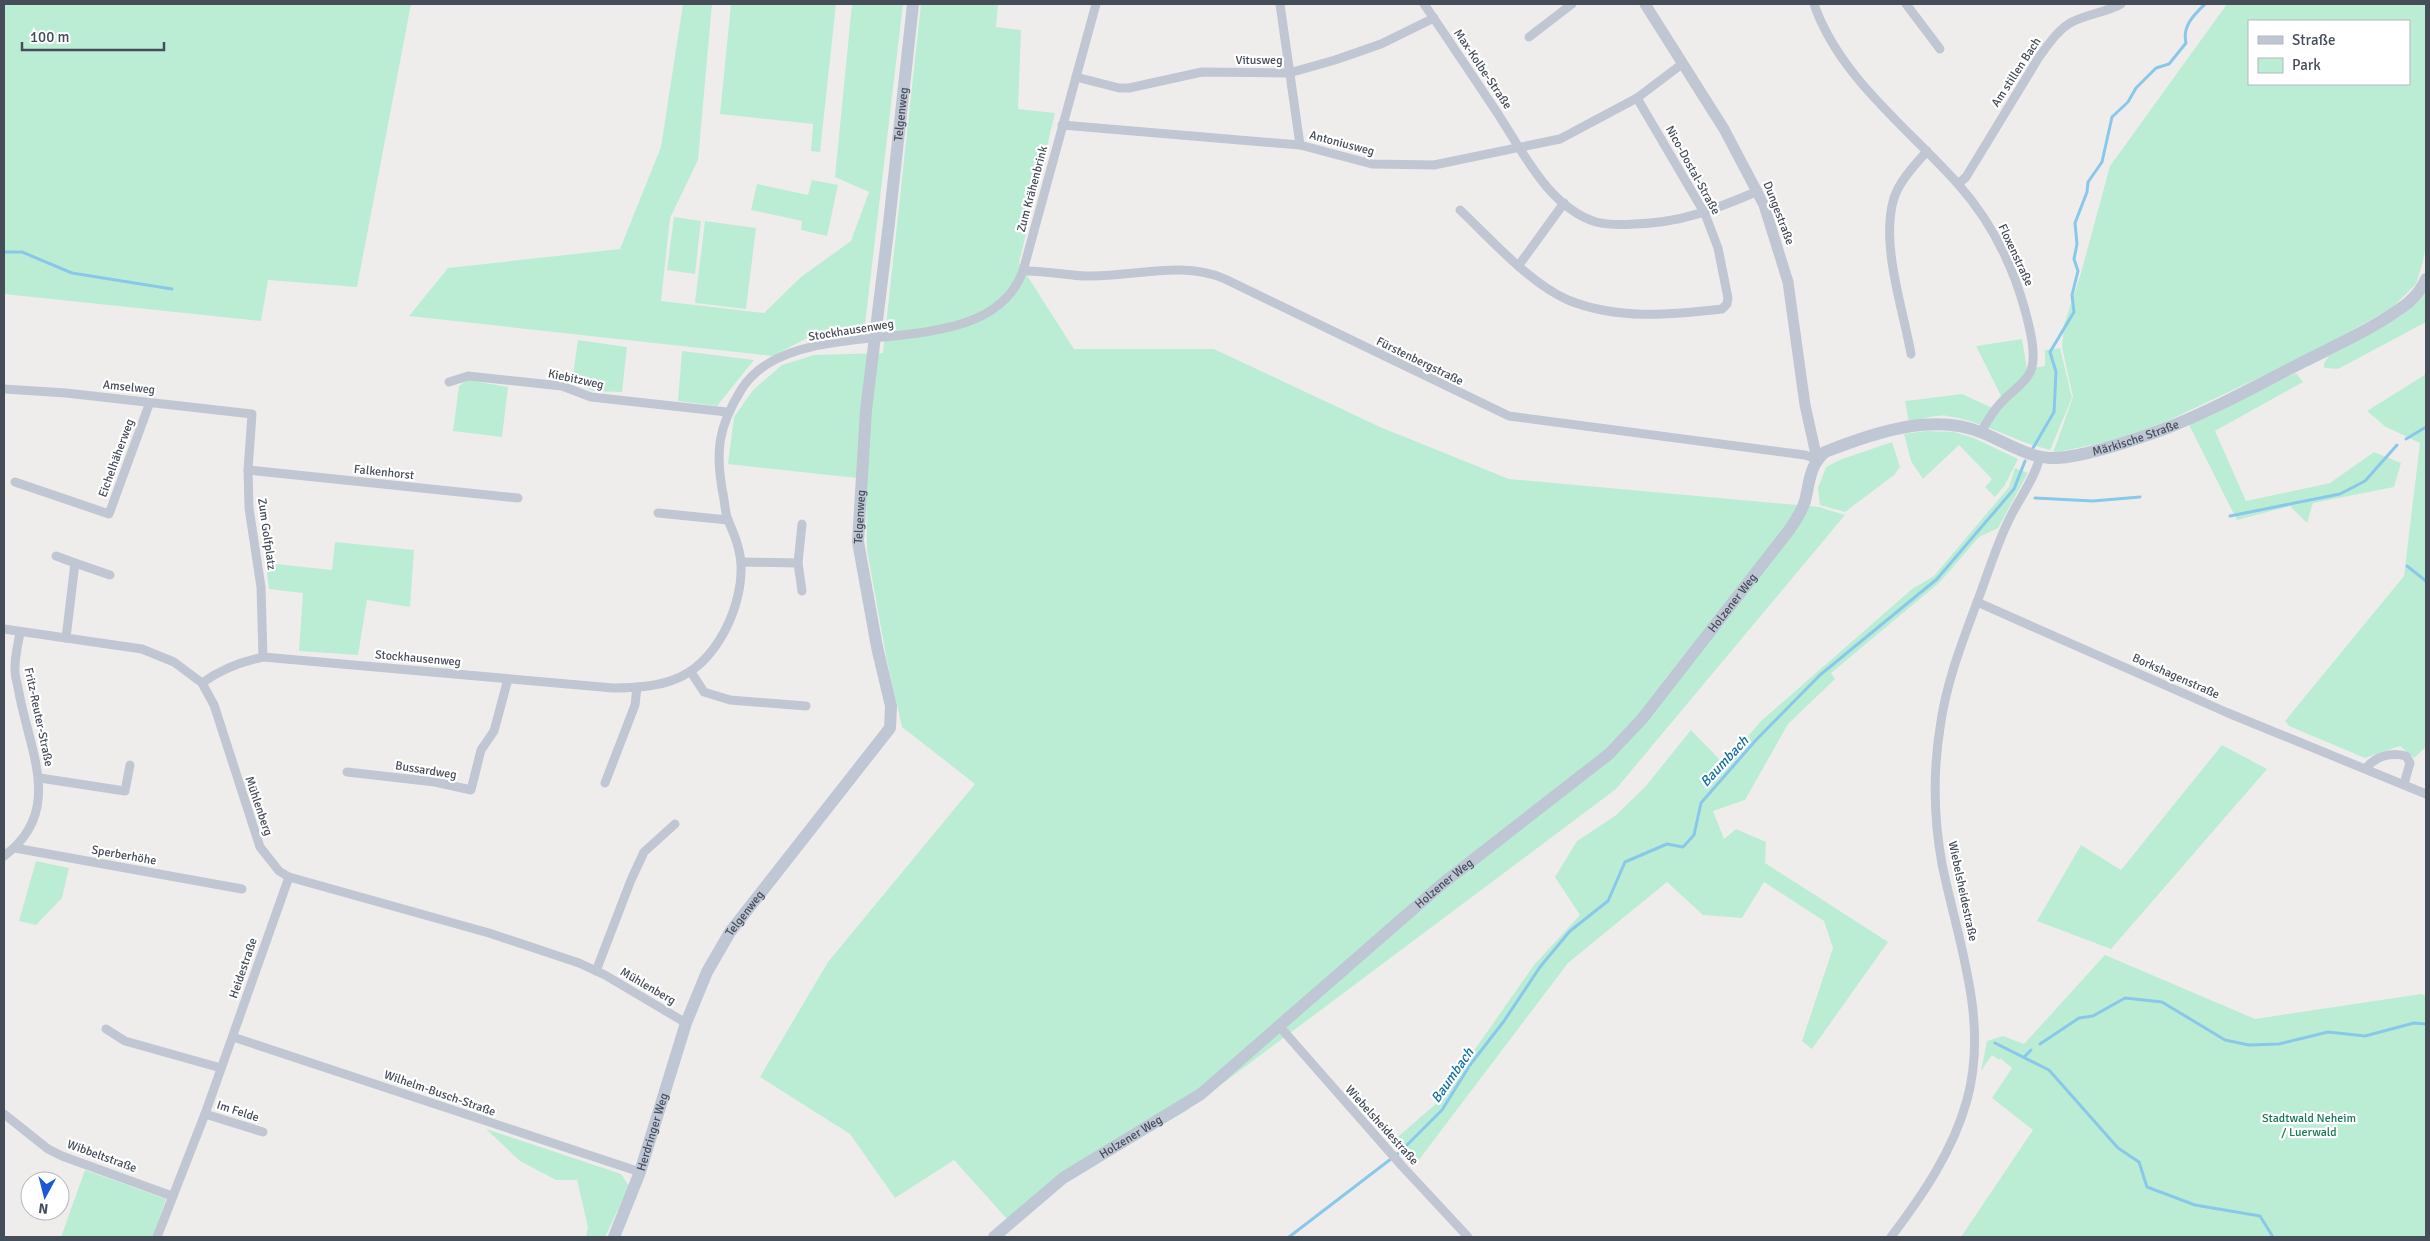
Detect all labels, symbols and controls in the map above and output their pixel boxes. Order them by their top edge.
scale bar [22,20,165,52]
legend [2248,20,2410,85]
street label: Max-Kolbe-Straße [1450,26,1515,112]
text: 100 m [30,28,70,46]
text: Straße [2292,31,2336,49]
street label: Am stillen Bach [1988,35,2044,110]
street label: Vitusweg [1236,53,1282,68]
text: Park [2292,56,2321,74]
street label: Telgenweg [891,87,912,142]
street label: Nico-Dostal-Straße [1662,123,1723,217]
street label: Antoniusweg [1308,128,1376,159]
street label: Zum Krähenbrink [1014,144,1051,234]
street label: Dungestraße [1760,179,1797,247]
street label: Floxenstraße [1995,222,2036,289]
street label: Stockhausenweg [807,316,895,345]
street label: Fürstenbergstraße [1374,334,1466,389]
street label: Kiebitzweg [547,366,605,393]
street label: Amselweg [102,377,156,398]
street label: Eichelhäherweg [95,417,138,499]
street label: Märkische Straße [2091,417,2181,460]
street label: Falkenhorst [353,462,415,483]
street label: Telgenweg [851,490,869,544]
street label: Zum Golfplatz [254,497,279,571]
street label: Holzener Weg [1705,571,1761,636]
street label: Stockhausenweg [374,647,462,670]
street label: Borkshagenstraße [2130,650,2222,702]
street label: Fritz-Reuter-Straße [21,666,56,768]
water label: Baumbach [1697,732,1752,790]
street label: Bussardweg [394,758,458,783]
street label: Mühlenberg [241,775,276,838]
street label: Wiebelsheidestraße [1945,840,1980,943]
street label: Sperberhöhe [90,842,157,869]
street label: Holzener Weg [1412,855,1477,912]
street label: Telgenweg [722,888,768,939]
street label: Heidestraße [226,936,261,1000]
street label: Mühlenberg [617,965,678,1008]
water label: Baumbach [1427,1044,1478,1106]
street label: Wilhelm-Busch-Straße [382,1067,498,1120]
street label: Wiebelsheidestraße [1342,1082,1421,1168]
street label: Herdringer Weg [634,1091,672,1173]
street label: Im Felde [215,1098,261,1125]
park label: Stadtwald Neheim / Luerwald [2262,1111,2356,1140]
street label: Holzener Weg [1097,1112,1165,1162]
street label: Wibbeltstraße [65,1137,139,1176]
north arrow [20,1171,70,1221]
text: N [38,1199,49,1217]

